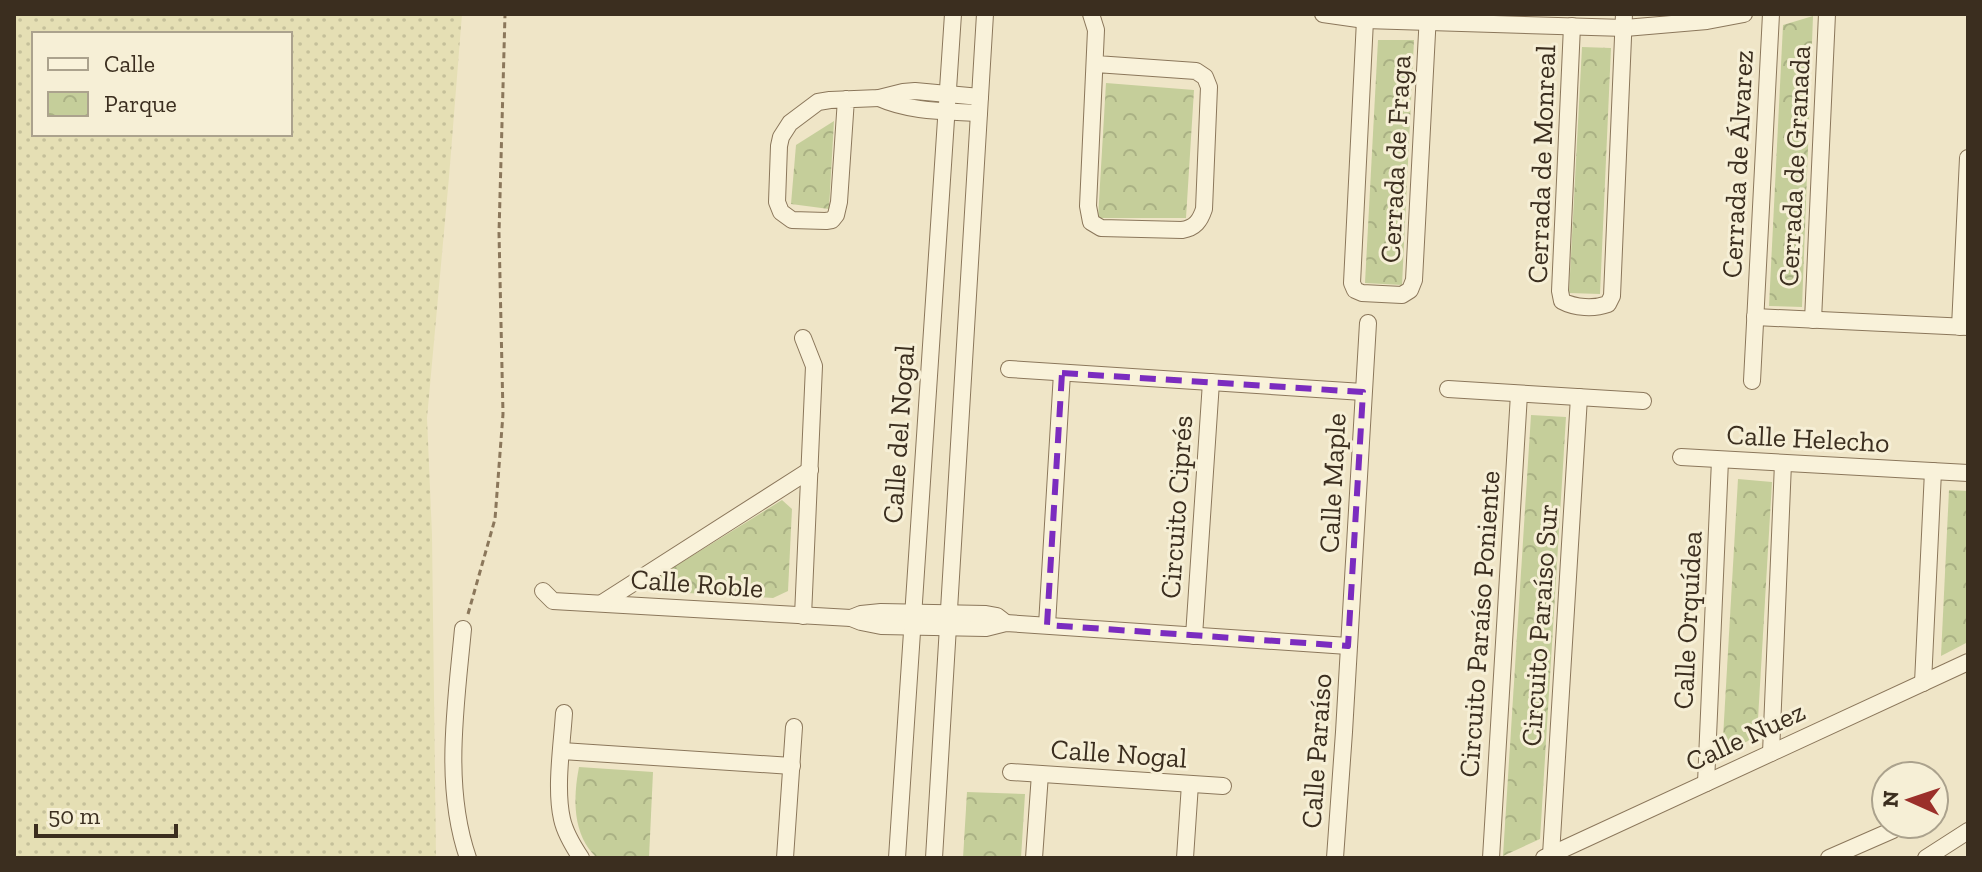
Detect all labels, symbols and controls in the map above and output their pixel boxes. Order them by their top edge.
legend [32,32,292,136]
street label: Cerrada de Monreal [1521,44,1562,284]
street label: Cerrada de Granada [1772,44,1817,287]
text: Calle [104,49,155,78]
street label: Cerrada de Álvarez [1715,49,1760,279]
street label: Cerrada de Fraga [1374,54,1417,264]
text: Parque [104,89,177,118]
street label: Calle del Nogal [876,344,921,525]
street label: Calle Maple [1312,412,1353,554]
street label: Circuito Ciprés [1154,414,1199,600]
street label: Calle Helecho [1726,418,1890,459]
street label: Circuito Paraíso Poniente [1452,470,1507,778]
street label: Circuito Paraíso Sur [1515,503,1564,747]
street label: Calle Orquídea [1666,529,1709,710]
street label: Calle Roble [630,562,764,605]
street label: Calle Paraíso [1295,672,1338,830]
street label: Calle Nuez [1680,694,1810,778]
street label: Calle Nogal [1050,732,1188,775]
north arrow [1870,760,1950,840]
scale bar [36,788,176,838]
text: N [1877,790,1904,808]
text: 50 m [48,801,101,830]

